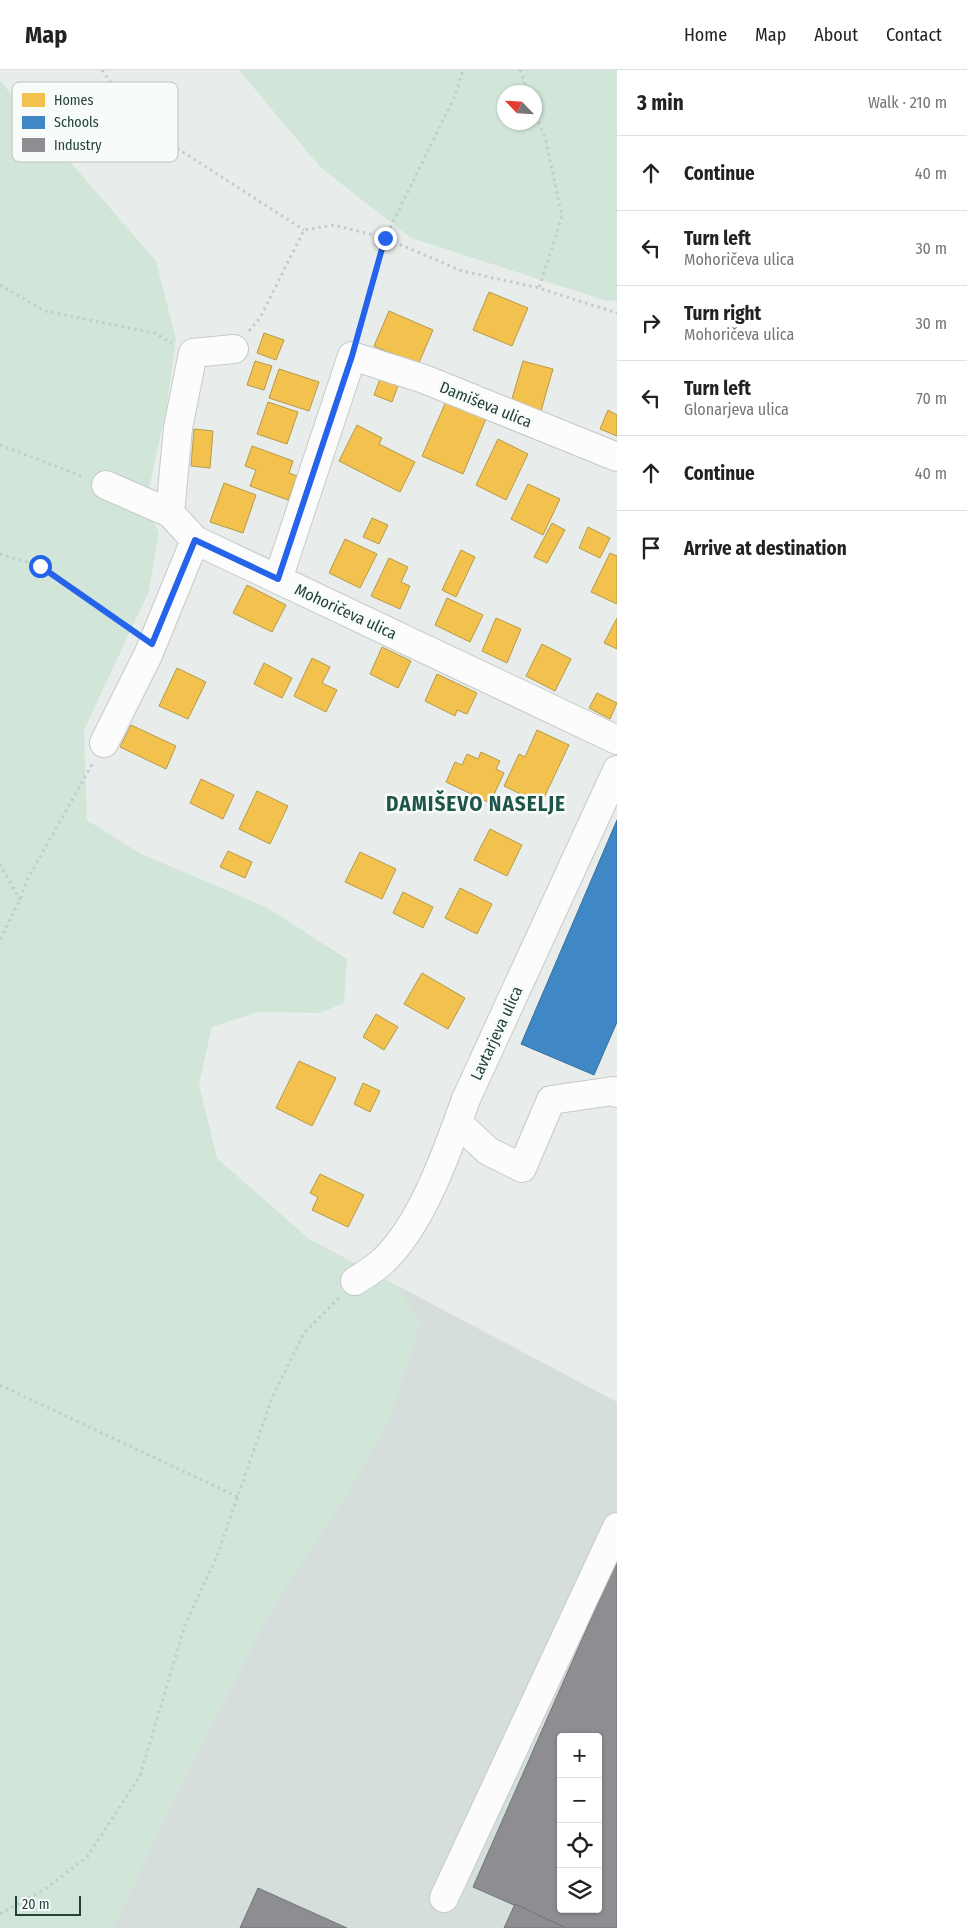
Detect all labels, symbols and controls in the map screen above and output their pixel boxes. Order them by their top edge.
text: Map [25,21,67,49]
text: Home [684,24,727,46]
text: Map [755,24,786,46]
text: About [814,24,858,46]
text: Contact [886,24,942,46]
legend [12,82,178,162]
north arrow [497,85,542,130]
text: 3 min [637,90,684,116]
text: Homes [54,92,94,109]
text: Walk · 210 m [868,93,947,112]
text: Schools [54,114,99,131]
text: Industry [54,137,102,154]
icon: ahead [637,159,665,187]
text: Continue [684,162,755,185]
text: 40 m [915,164,947,183]
route end [374,227,397,250]
text: Turn left [684,227,751,250]
icon: left [637,234,665,262]
text: 30 m [915,239,947,258]
text: Mohoričeva ulica [684,250,794,269]
text: Turn right [684,302,761,325]
icon: right [637,309,665,337]
text: 30 m [915,314,947,333]
text: Mohoričeva ulica [684,325,794,344]
street label: Damiševa ulica [437,377,535,432]
text: Turn left [684,377,751,400]
icon: left [637,384,665,412]
text: 70 m [916,389,947,408]
text: Glonarjeva ulica [684,400,789,419]
icon: ahead [637,459,665,487]
text: Continue [684,462,755,485]
text: 40 m [915,464,947,483]
icon: arrive [637,534,665,562]
text: Arrive at destination [684,537,847,560]
route start [29,555,52,578]
street label: Mohoričeva ulica [292,580,400,643]
district label: DAMIŠEVO NASELJE [386,789,566,817]
street label: Lavtarjeva ulica [466,983,527,1083]
map controls [557,1733,602,1913]
button: + [557,1733,602,1778]
button: − [557,1778,602,1823]
button: locate [557,1823,602,1868]
button: layers [557,1868,602,1913]
scale bar [15,1893,81,1916]
text: 20 m [22,1896,50,1913]

